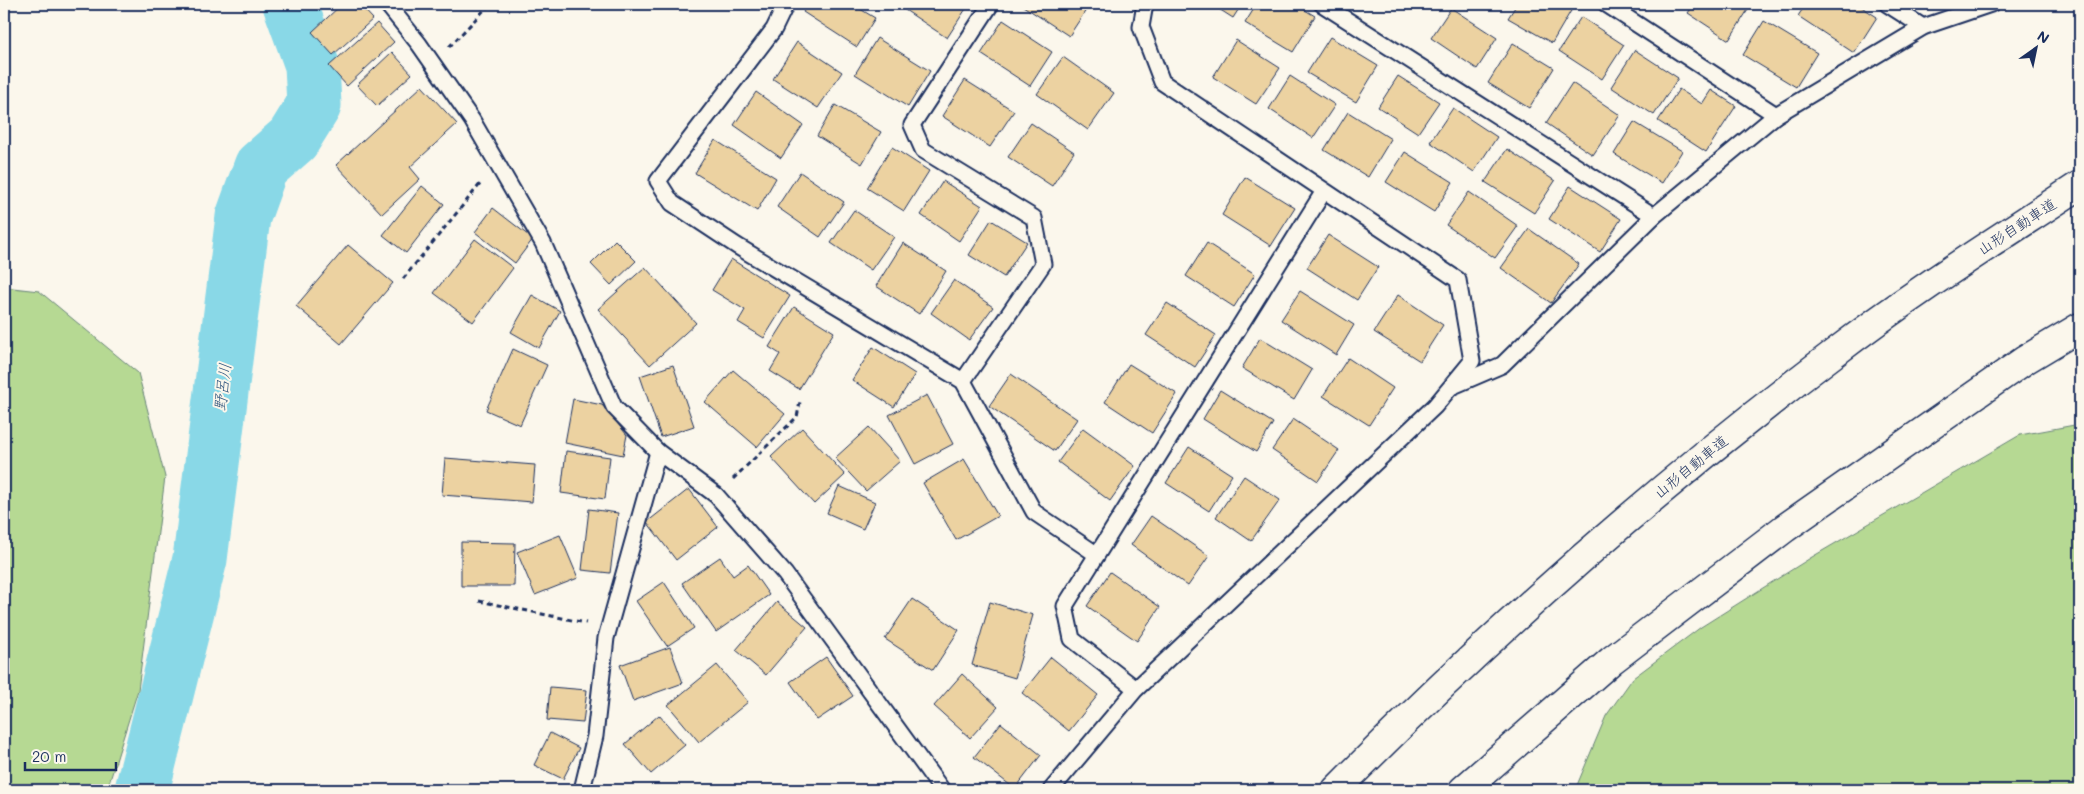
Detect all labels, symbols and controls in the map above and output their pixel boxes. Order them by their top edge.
north arrow [2012,22,2062,72]
text: N [2034,26,2053,48]
street label: 山形自動車道 [1973,193,2060,259]
water label: 野呂川 [208,362,235,412]
street label: 山形自動車道 [1649,430,1732,502]
scale bar [25,739,116,771]
text: 20 m [32,746,66,766]

